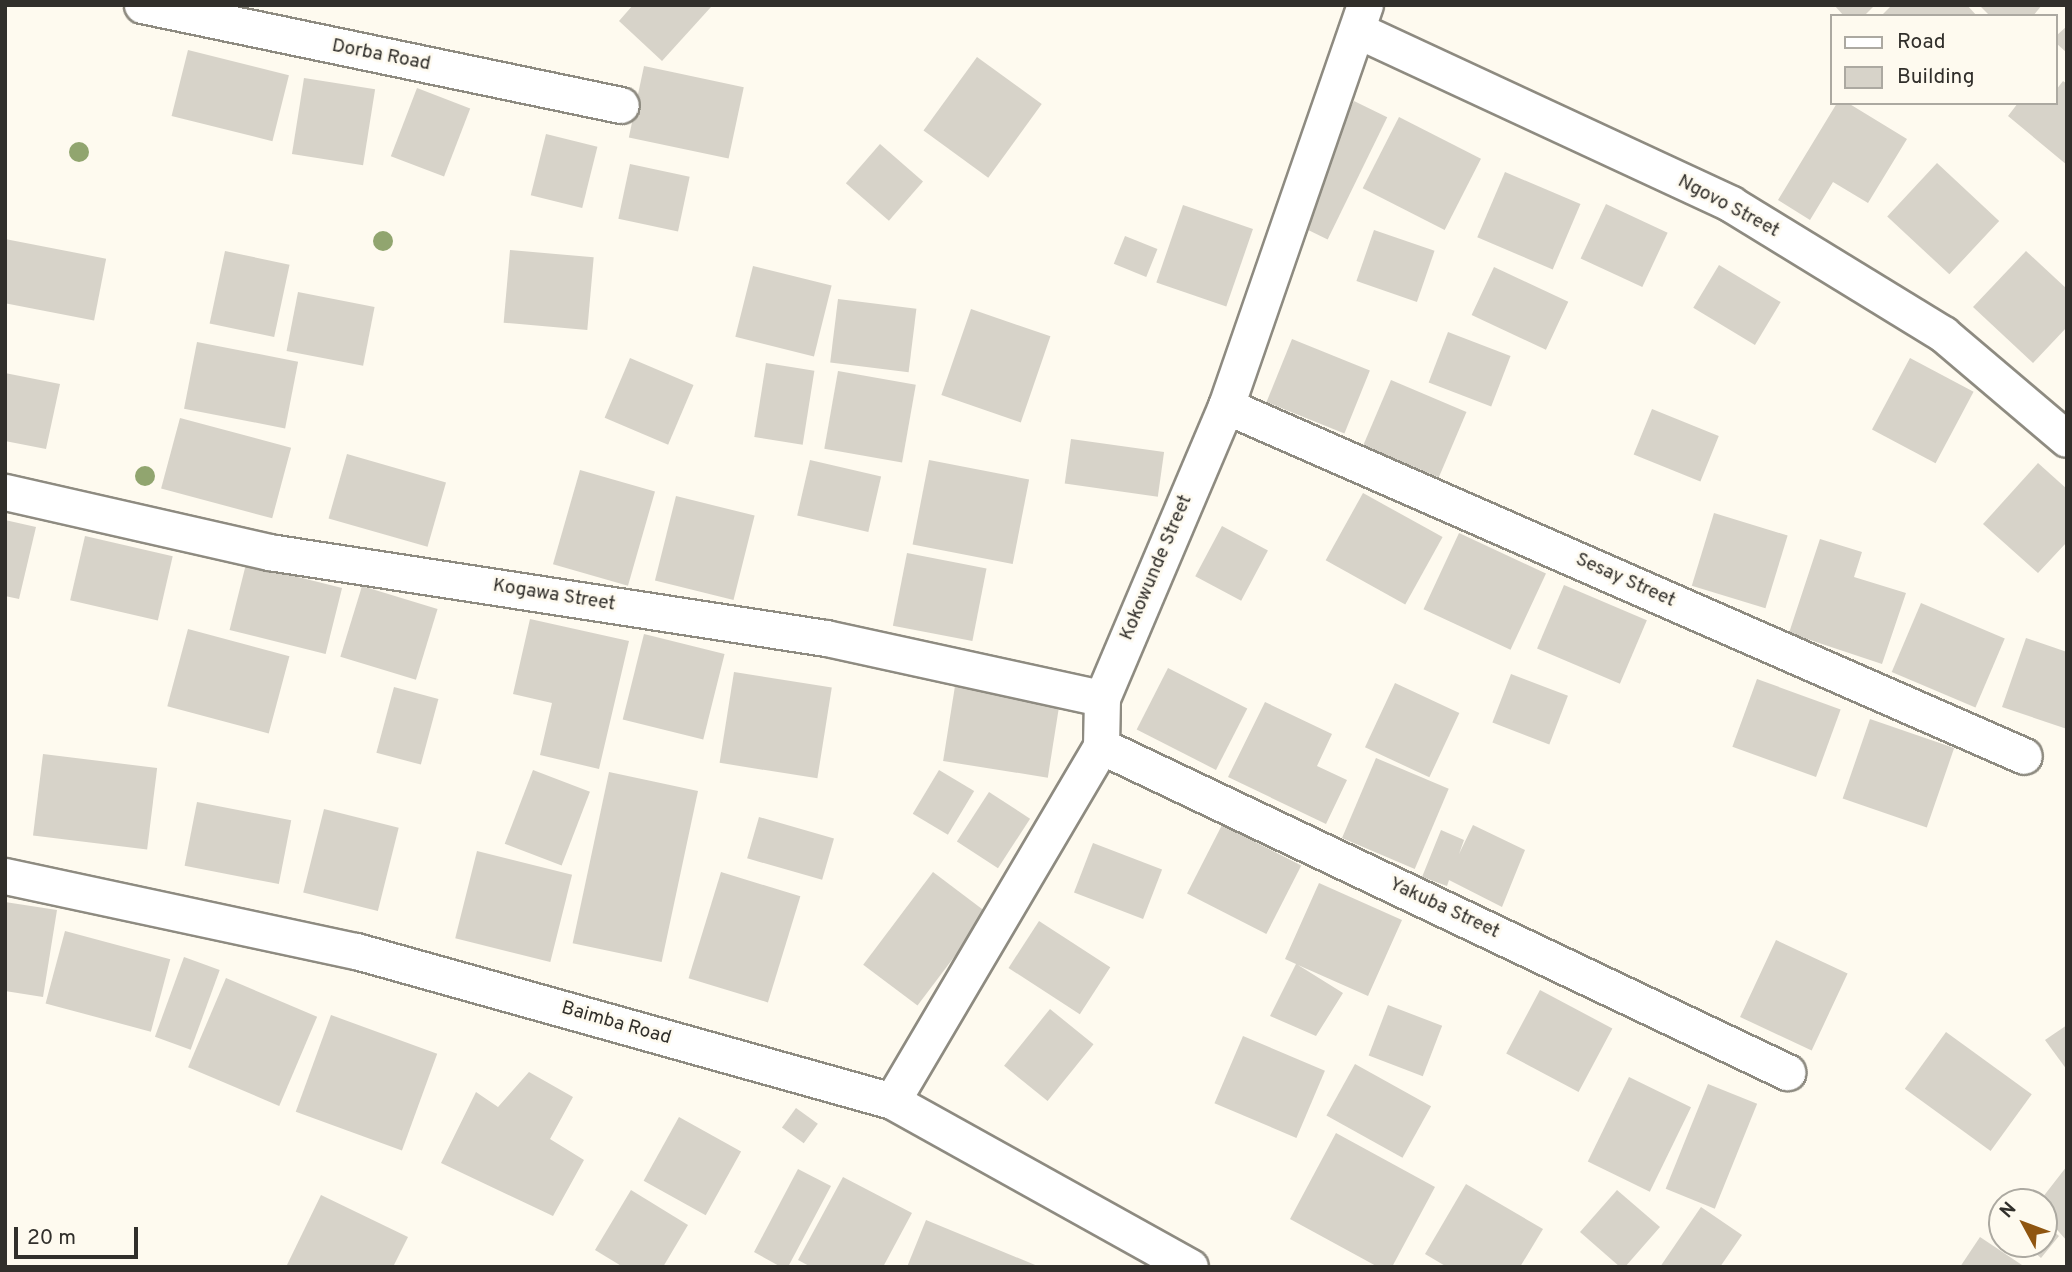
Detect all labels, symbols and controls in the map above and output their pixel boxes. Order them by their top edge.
legend [1830,14,2058,105]
text: Road [1897,29,1946,56]
street label: Dorba Road [330,35,432,77]
text: Building [1897,64,1975,91]
street label: Ngovo Street [1673,171,1783,243]
street label: Kokowunde Street [1116,492,1198,644]
street label: Sesay Street [1572,549,1678,613]
street label: Kogawa Street [491,575,617,617]
street label: Yakuba Street [1385,874,1503,944]
street label: Baimba Road [559,997,673,1051]
north arrow [1988,1188,2058,1258]
text: N [1995,1198,2022,1224]
scale bar [18,1212,142,1256]
text: 20 m [27,1225,76,1252]

